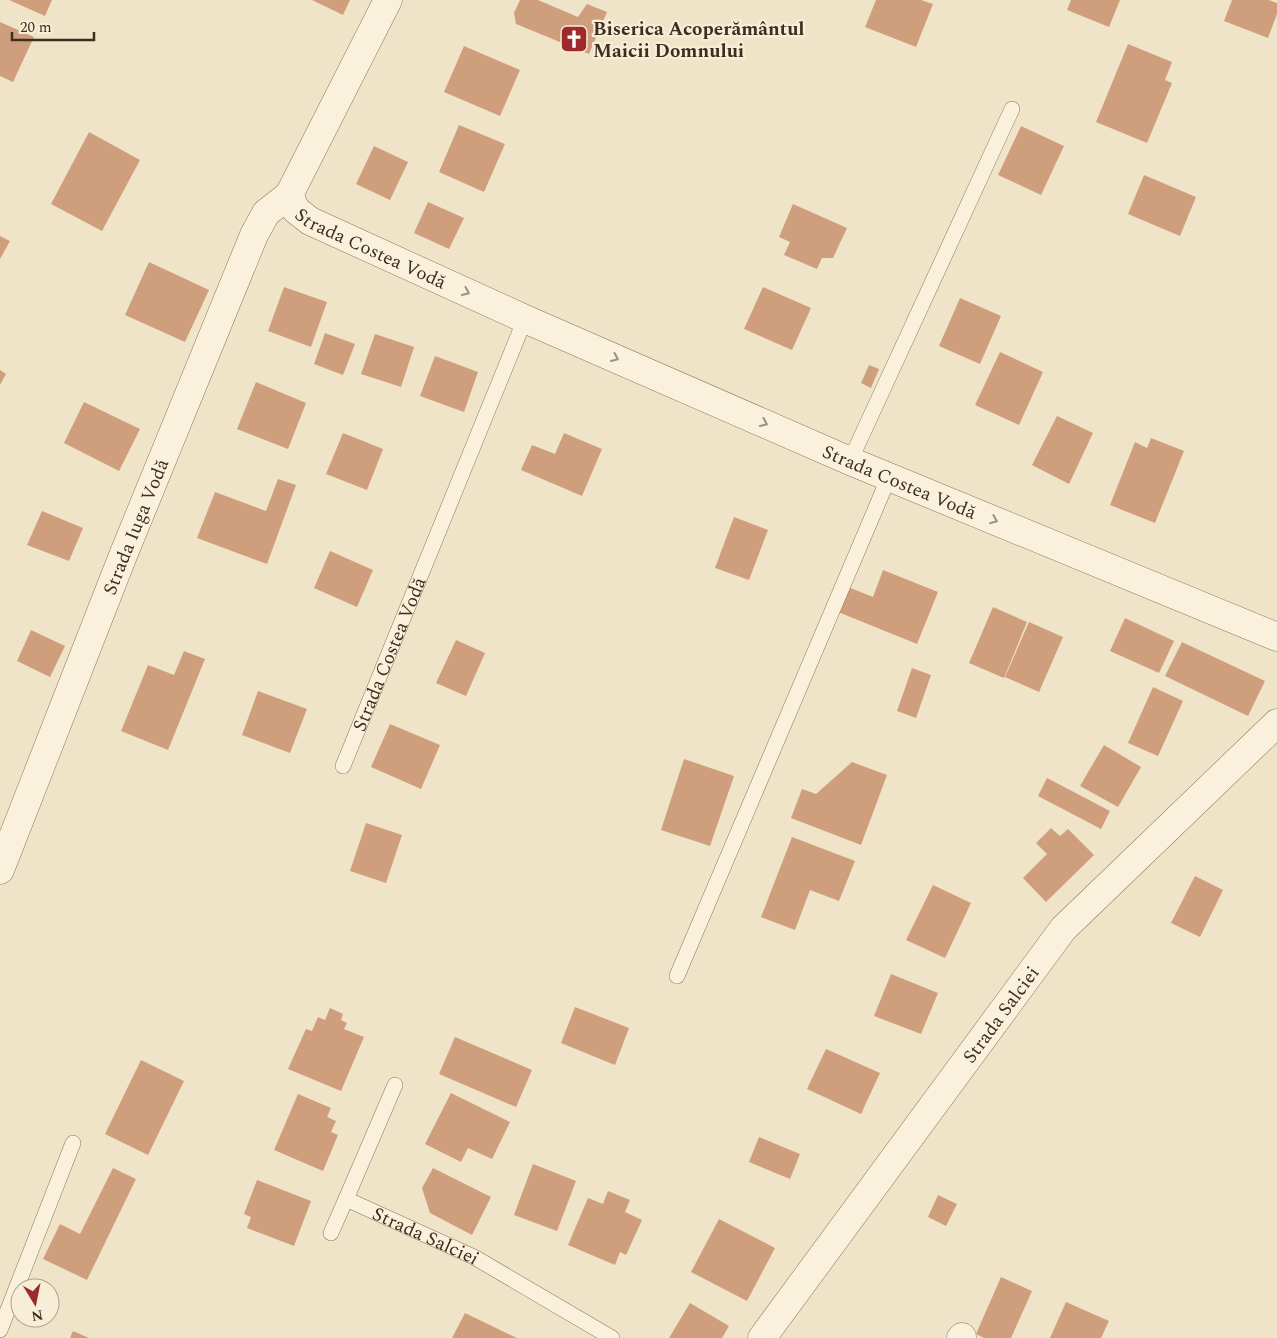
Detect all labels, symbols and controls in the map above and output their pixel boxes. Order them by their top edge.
scale bar [12,10,95,42]
place label: Biserica Acoperământul Maicii Domnului [593,15,805,66]
text: 20 m [20,16,52,39]
church icon: Biserica Acoperământul Maicii Domnului [559,24,589,54]
street label: Strada Costea Vodă [288,201,452,298]
one-way arrow [461,286,470,297]
one-way arrow [610,352,619,363]
one-way arrow [759,417,768,428]
street label: Strada Costea Vodă [817,438,981,528]
street label: Strada Iuga Vodă [96,454,177,600]
one-way arrow [989,514,998,525]
street label: Strada Costea Vodă [346,572,435,736]
street label: Strada Salciei [956,960,1047,1070]
street label: Strada Salciei [367,1200,485,1273]
north arrow [10,1278,60,1328]
text: N [30,1304,45,1327]

